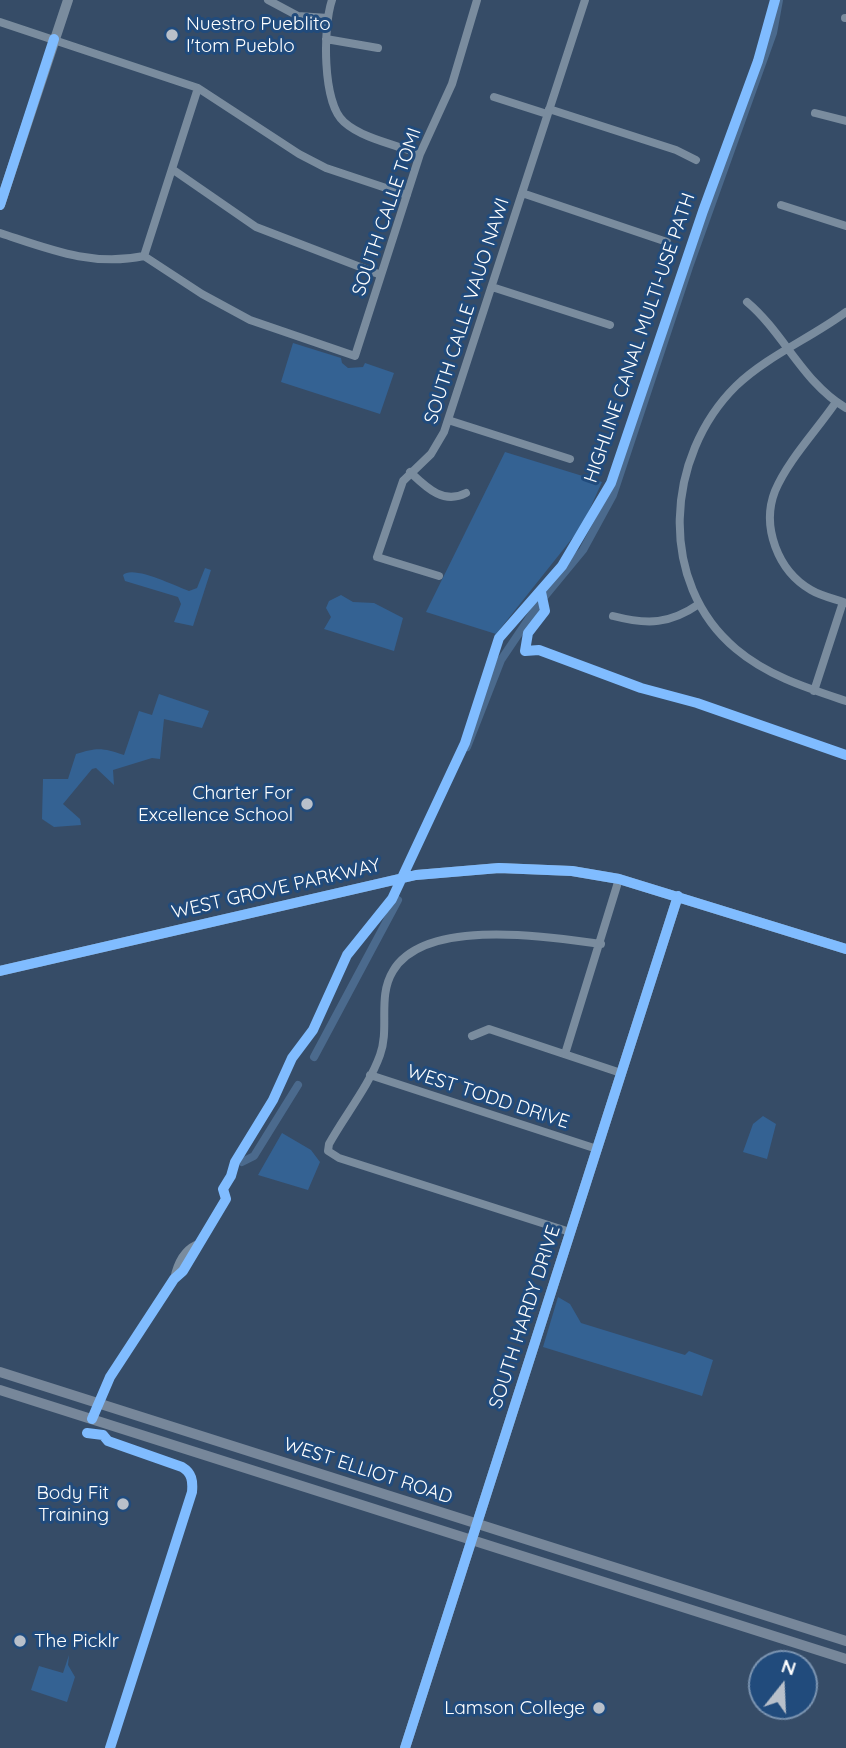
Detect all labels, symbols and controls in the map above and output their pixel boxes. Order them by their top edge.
place label: Nuestro Pueblito I'tom Pueblo [186,13,331,57]
marker: Nuestro Pueblito I'tom Pueblo [164,27,180,43]
street label: SOUTH CALLE TOMI [348,125,426,299]
street label: HIGHLINE CANAL MULTI-USE PATH [580,190,700,486]
street label: SOUTH CALLE VAUO NAWI [420,195,514,427]
place label: Charter For Excellence School [138,782,293,826]
marker: Charter For Excellence School [299,796,315,812]
street label: WEST GROVE PARKWAY [169,854,383,924]
street label: WEST TODD DRIVE [404,1060,572,1134]
street label: SOUTH HARDY DRIVE [485,1222,565,1412]
street label: WEST ELLIOT ROAD [281,1433,455,1509]
place label: Body Fit Training [36,1482,109,1526]
marker: Body Fit Training [115,1496,131,1512]
place label: The Picklr [34,1630,119,1652]
marker: The Picklr [12,1633,28,1649]
north arrow [748,1650,818,1720]
text: N [779,1653,799,1681]
place label: Lamson College [444,1697,585,1719]
marker: Lamson College [591,1700,607,1716]

